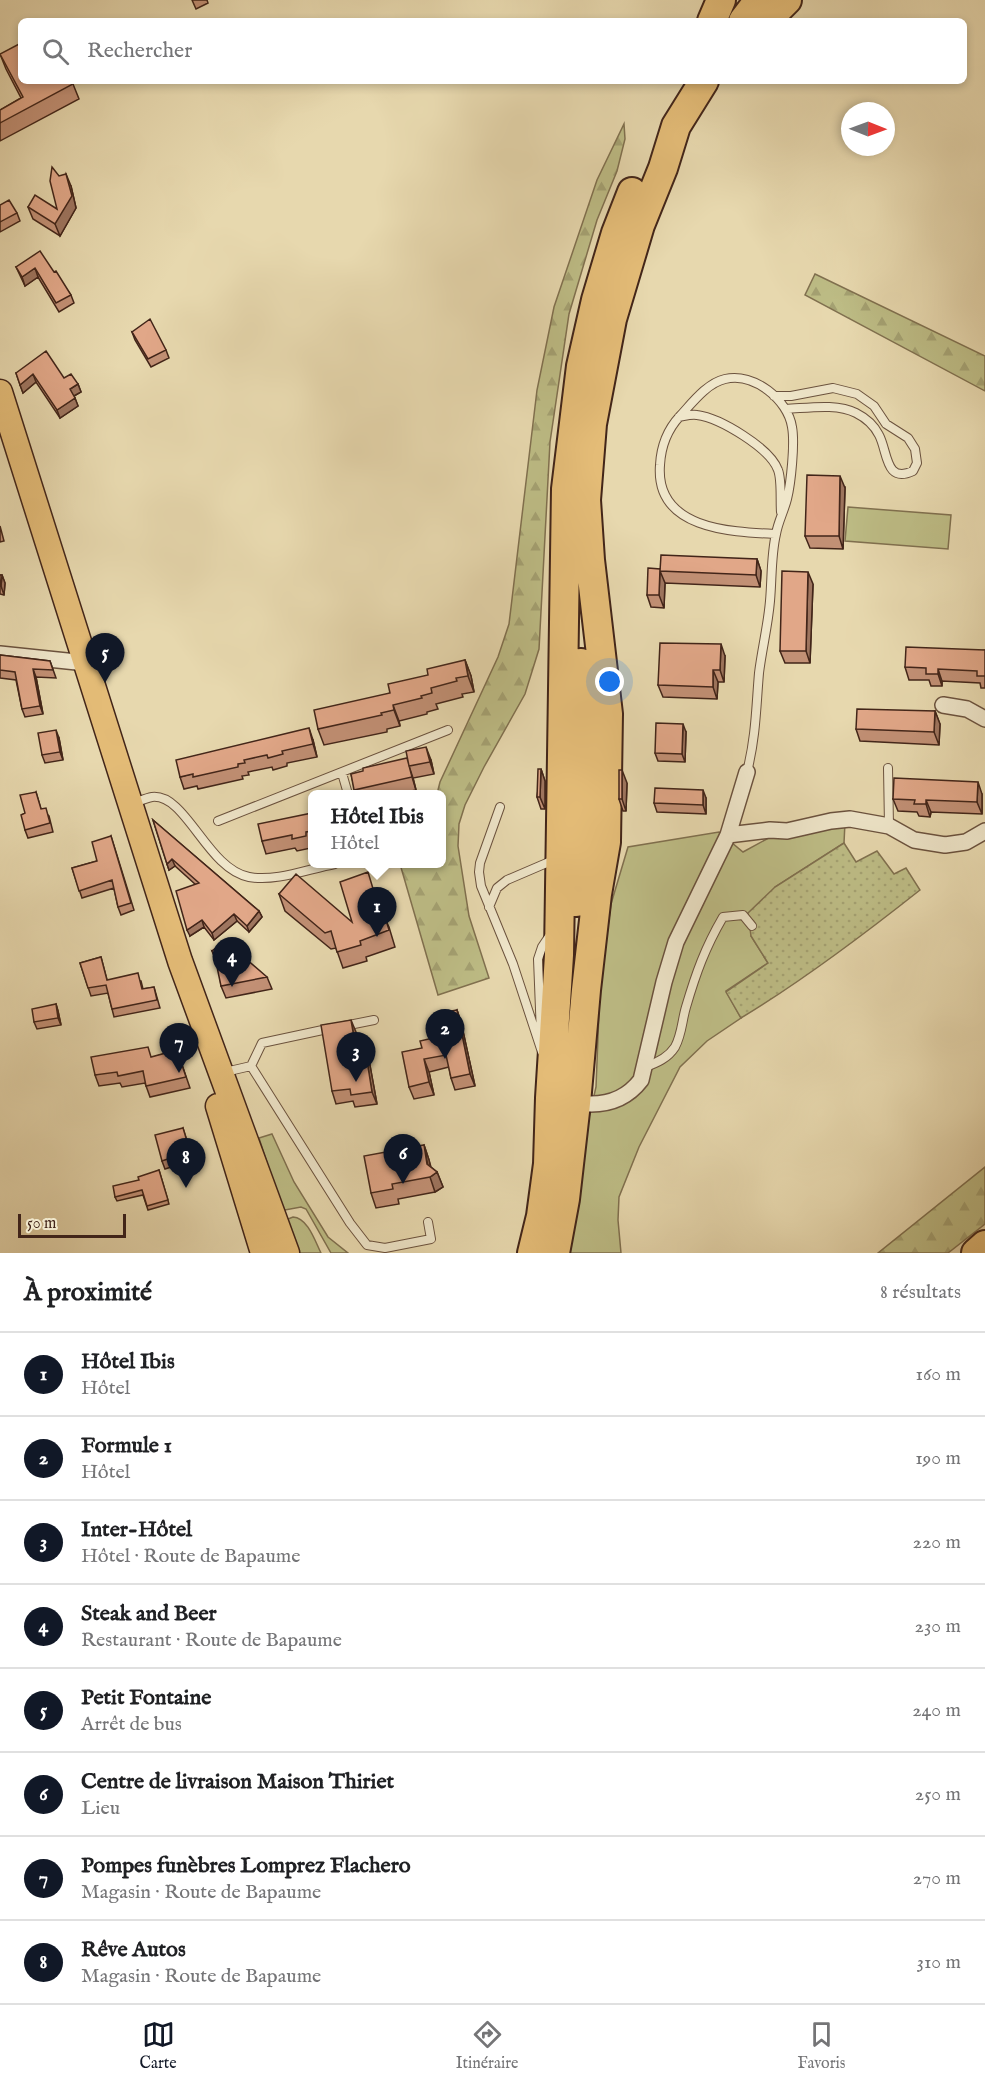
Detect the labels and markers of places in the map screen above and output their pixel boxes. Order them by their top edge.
pin: 5 [86,634,124,683]
pin: 1 [358,888,397,937]
pin: 4 [212,938,252,987]
pin: 2 [426,1010,464,1059]
pin: 7 [160,1024,198,1073]
pin: 3 [336,1032,376,1082]
pin: 6 [384,1134,422,1184]
pin: 8 [166,1138,206,1188]

